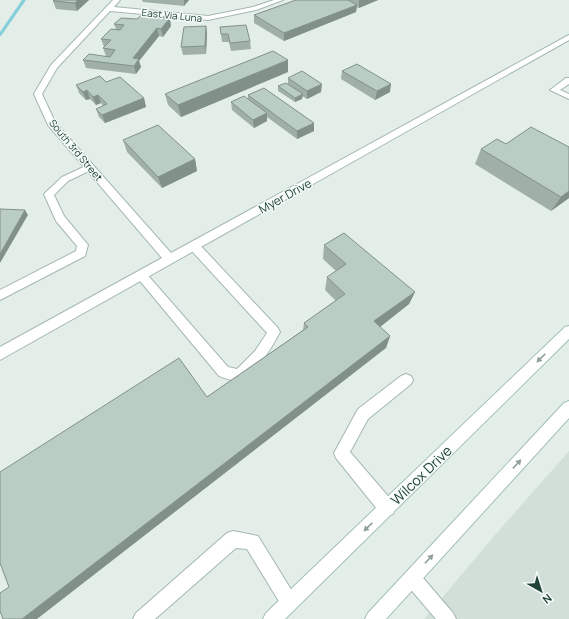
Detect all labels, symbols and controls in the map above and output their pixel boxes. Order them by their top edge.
street label: East Via Luna [141,5,203,25]
street label: South 3rd Street [46,116,106,184]
street label: Myer Drive [256,175,314,217]
one-way arrow [536,353,546,363]
street label: Wilcox Drive [386,441,456,509]
one-way arrow [513,459,522,469]
one-way arrow [363,522,373,532]
one-way arrow [424,555,433,564]
north arrow [521,571,561,611]
text: N [540,591,555,608]

